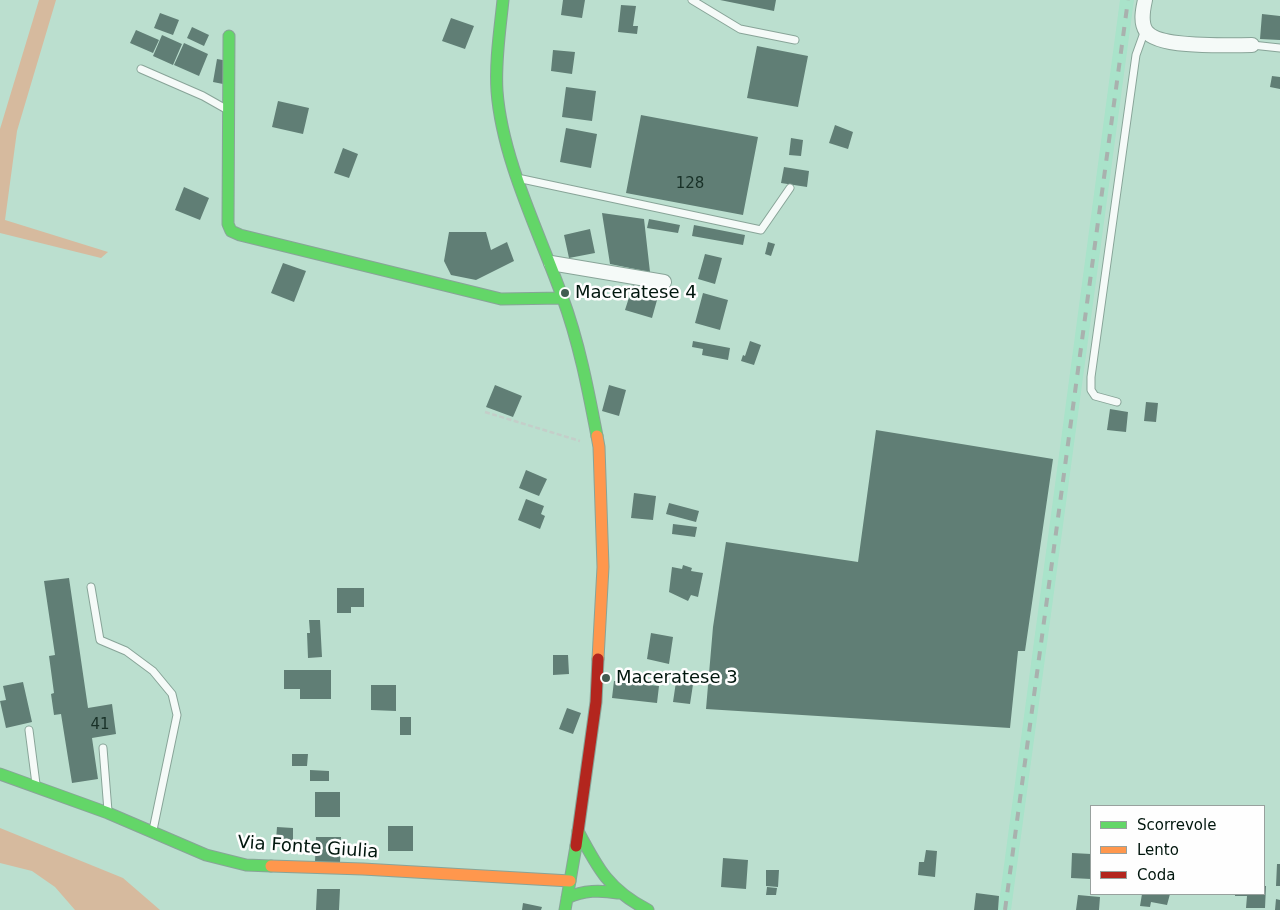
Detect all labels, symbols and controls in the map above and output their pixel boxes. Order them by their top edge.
house number: 128 [676,175,704,193]
place label: Maceratese 4 [575,282,697,304]
marker: Maceratese 4 [559,287,571,299]
place label: Maceratese 3 [616,667,738,689]
marker: Maceratese 3 [600,672,612,684]
house number: 41 [90,716,110,734]
legend [1090,805,1265,895]
text: Scorrevole [1137,816,1216,834]
street label: Via Fonte Giulia [237,832,379,864]
text: Lento [1137,841,1179,859]
text: Coda [1137,866,1175,884]

